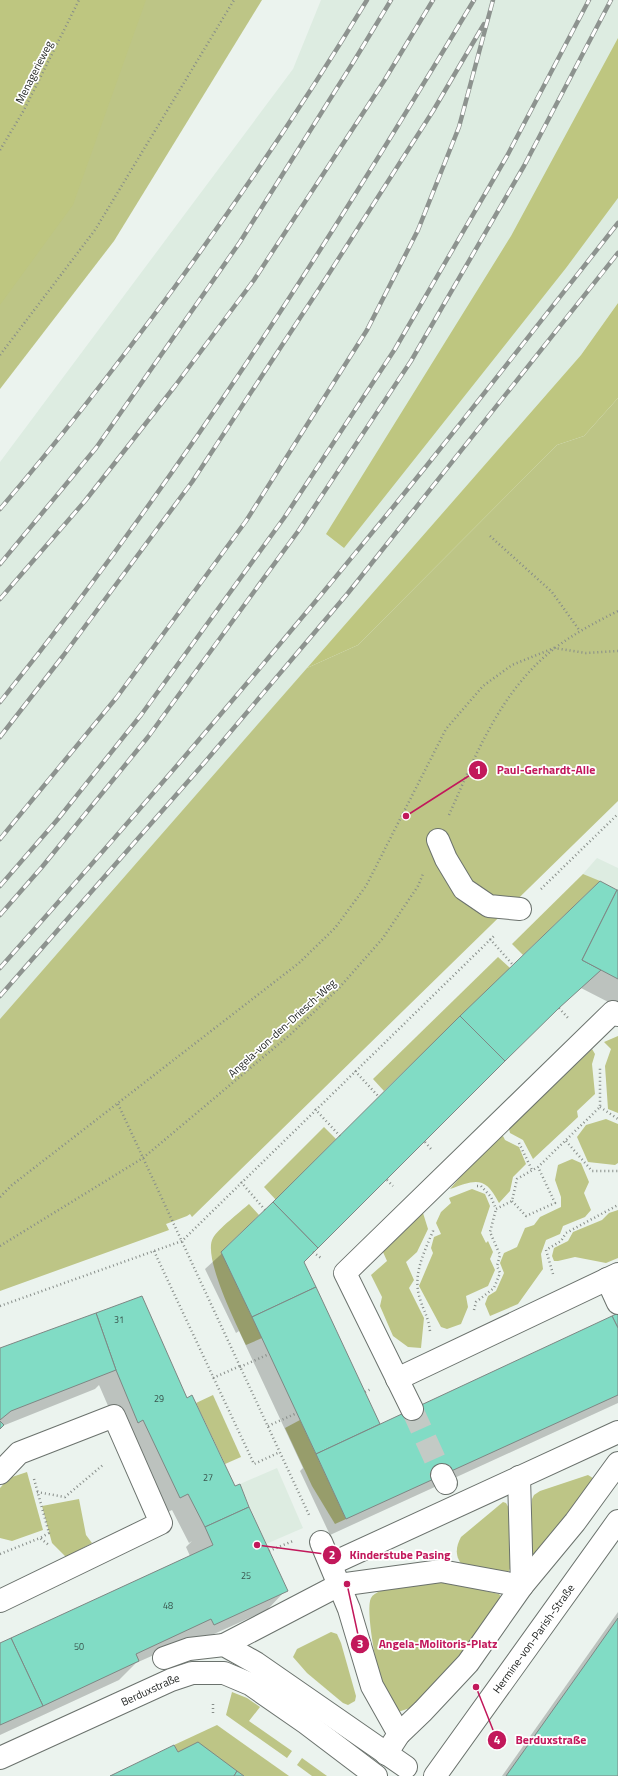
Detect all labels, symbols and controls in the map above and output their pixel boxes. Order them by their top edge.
street label: Menagerieweg [11,37,57,106]
callout: Paul-Gerhardt-Alle [468,758,603,782]
text: 1 [475,760,481,779]
text: Paul-Gerhardt-Alle [497,760,595,779]
street label: Angela-von-den-Driesch-Weg [225,975,340,1081]
house number: 31 [114,1313,124,1326]
house number: 29 [154,1392,164,1405]
house number: 27 [203,1471,213,1484]
callout: Kinderstube Pasing [322,1543,459,1567]
text: 2 [329,1545,335,1564]
text: Kinderstube Pasing [350,1545,451,1564]
house number: 25 [241,1569,251,1582]
street label: Hermine-von-Parish-Straße [489,1580,579,1697]
house number: 48 [163,1599,173,1612]
callout: Angela-Molitoris-Platz [350,1632,505,1656]
text: 3 [357,1634,363,1653]
text: Angela-Molitoris-Platz [379,1634,497,1653]
house number: 50 [74,1640,84,1653]
street label: Berduxstraße [118,1670,182,1710]
callout: Berduxstraße [487,1728,594,1752]
text: 4 [494,1730,501,1749]
text: Berduxstraße [516,1730,586,1749]

